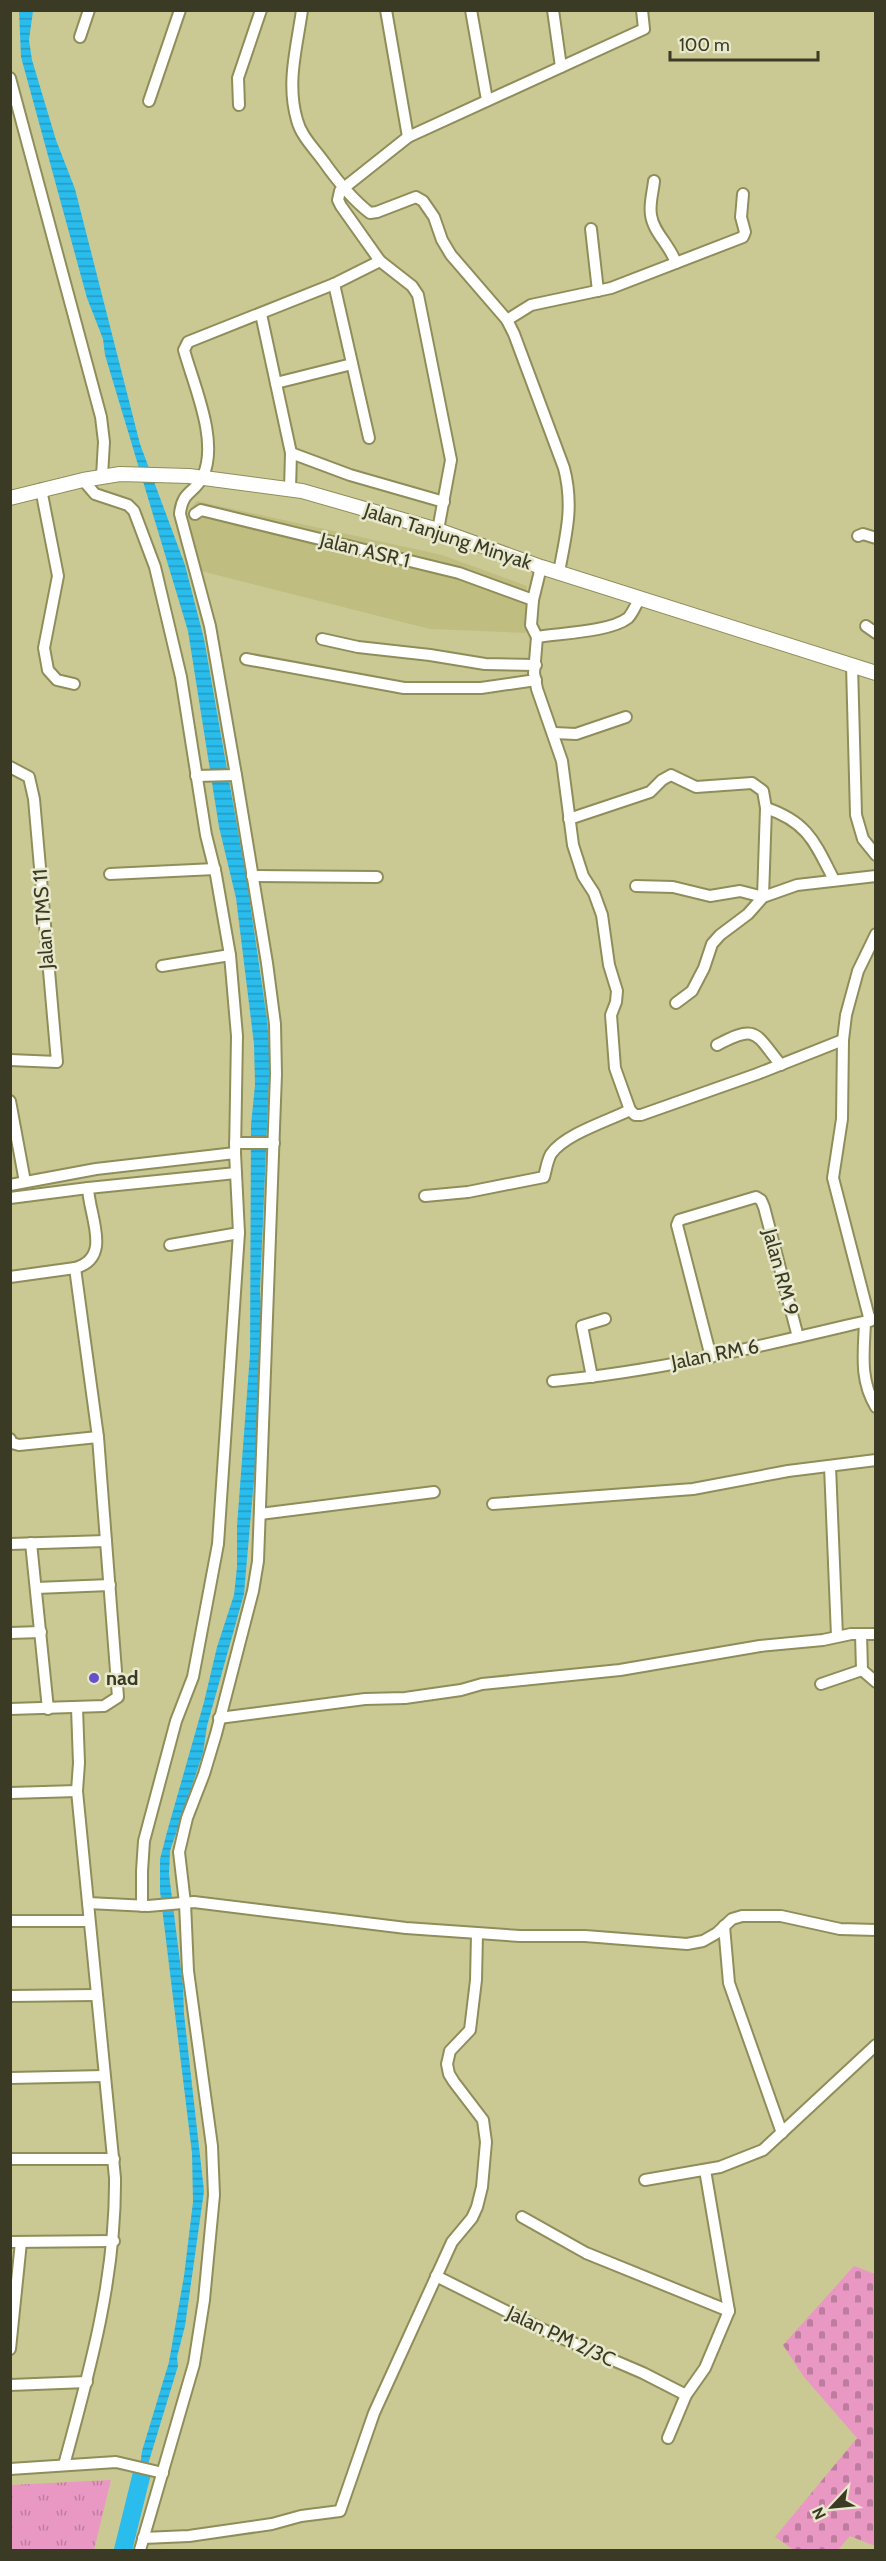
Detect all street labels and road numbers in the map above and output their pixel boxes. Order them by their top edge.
street label: Jalan Tanjung Minyak [360,497,535,574]
street label: Jalan ASR 1 [317,527,412,573]
street label: Jalan TMS 11 [28,868,59,971]
street label: Jalan RM 9 [758,1225,804,1318]
street label: Jalan RM 6 [668,1334,761,1374]
street label: Jalan PM 2/3C [502,2300,619,2372]

